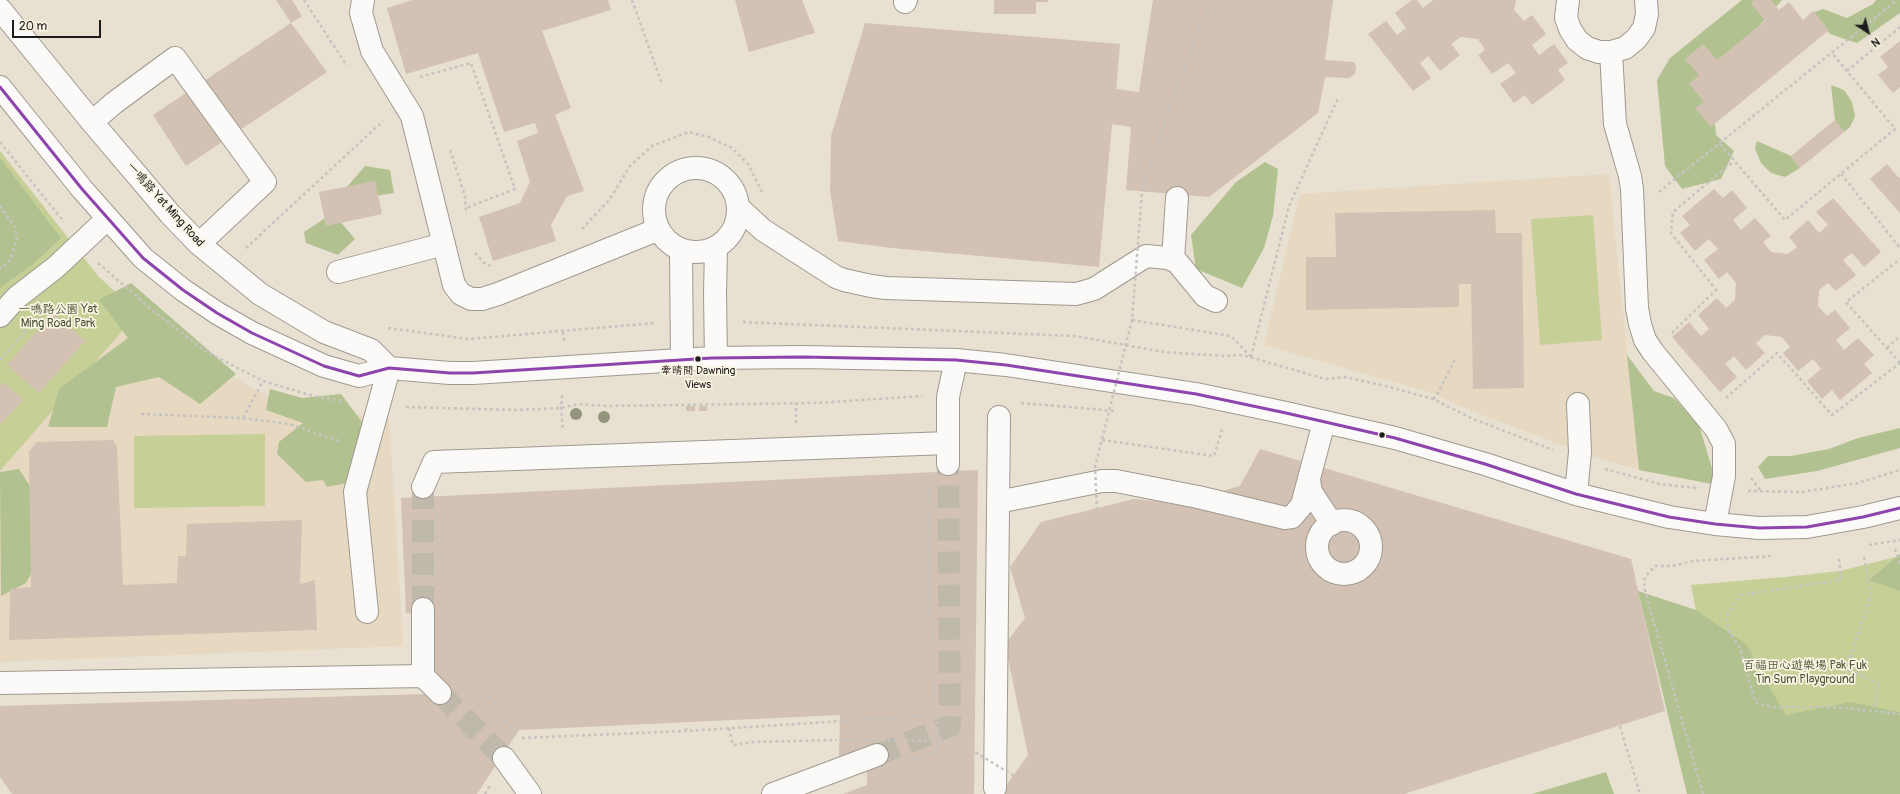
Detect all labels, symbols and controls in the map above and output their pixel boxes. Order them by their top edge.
scale bar [14,12,103,38]
north arrow [1848,12,1888,52]
text: 20 m [19,19,47,34]
text: N [1869,35,1882,50]
street label: 一鳴路 Yat Ming Road [123,160,207,250]
park label: 一鳴路公園 Yat Ming Road Park [18,303,98,331]
marker: 牽晴間 Dawning Views [693,354,703,364]
place label: 牽晴間 Dawning Views [661,364,735,390]
unlabelled marker [1377,430,1387,440]
park label: 百福田心遊樂場 Pak Fuk Tin Sum Playground [1743,659,1867,687]

